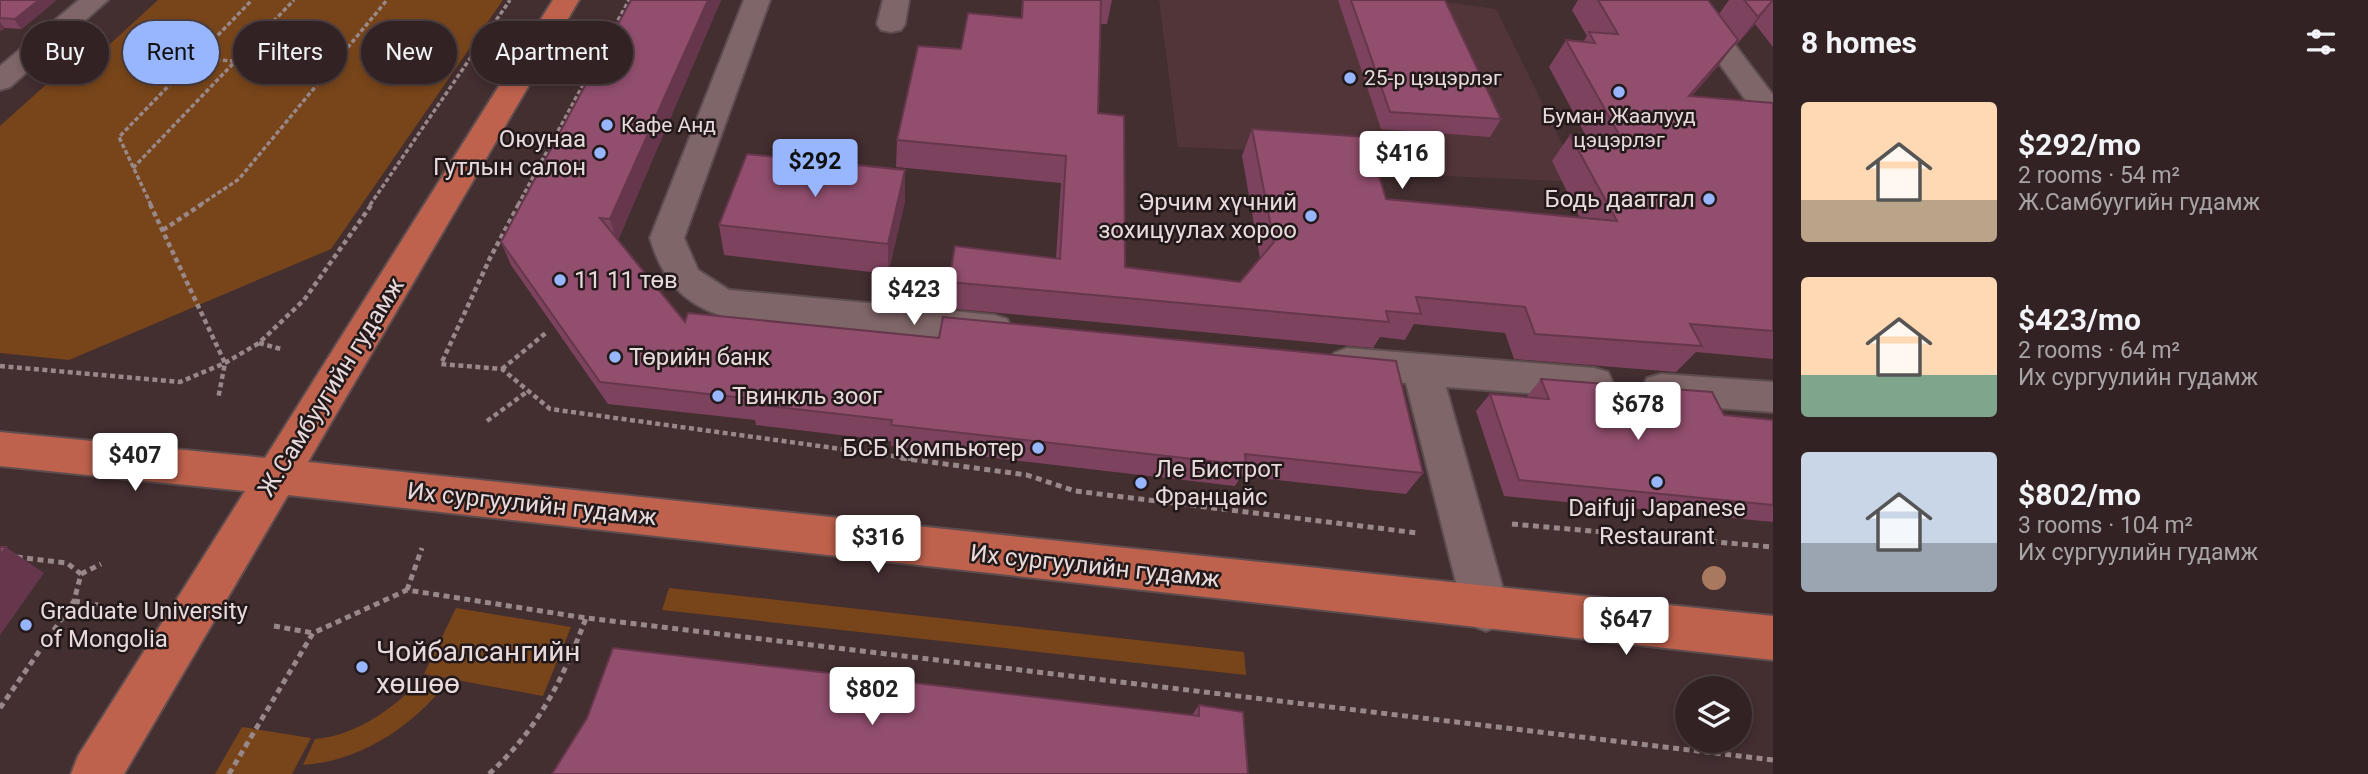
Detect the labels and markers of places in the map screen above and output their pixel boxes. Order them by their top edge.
place label: 25-р цэцэрлэг [1364,66,1502,90]
marker: 25-р цэцэрлэг [1342,70,1358,86]
marker: Буман Жаалууд цэцэрлэг [1611,84,1627,100]
place label: Буман Жаалууд цэцэрлэг [1542,104,1696,152]
place label: Кафе Анд [621,113,716,137]
marker: Кафе Анд [599,117,615,133]
place label: Оюунаа Гутлын салон [433,125,586,181]
pin: $416 [1361,132,1443,191]
pin: $292 [774,140,856,199]
marker: Оюунаа Гутлын салон [592,145,608,161]
place label: Бодь даатгал [1545,185,1695,213]
place label: Эрчим хүчний зохицуулах хороо [1098,188,1297,244]
marker: Бодь даатгал [1701,191,1717,207]
marker: Эрчим хүчний зохицуулах хороо [1303,208,1319,224]
place label: 11 11 төв [574,266,678,294]
pin: $423 [873,268,955,327]
marker: 11 11 төв [552,272,568,288]
place label: Төрийн банк [629,343,770,371]
marker: Төрийн банк [607,349,623,365]
place label: Твинкль зоог [732,382,882,410]
pin: $678 [1597,382,1679,442]
marker: Твинкль зоог [710,388,726,404]
pin: $407 [94,434,176,493]
place label: БСБ Компьютер [842,434,1024,462]
marker: БСБ Компьютер [1030,440,1046,456]
place label: Ле Бистрот Францайс [1155,455,1283,511]
marker: Daifuji Japanese Restaurant [1649,474,1665,490]
marker: Ле Бистрот Францайс [1133,475,1149,491]
place label: Daifuji Japanese Restaurant [1568,494,1746,550]
pin: $316 [837,516,919,575]
place label: Graduate University of Mongolia [40,597,248,653]
pin: $647 [1585,598,1667,657]
marker: Graduate University of Mongolia [18,617,34,633]
place label: Чойбалсангийн хөшөө [376,635,580,700]
marker: Чойбалсангийн хөшөө [354,659,370,675]
pin: $802 [831,668,913,727]

